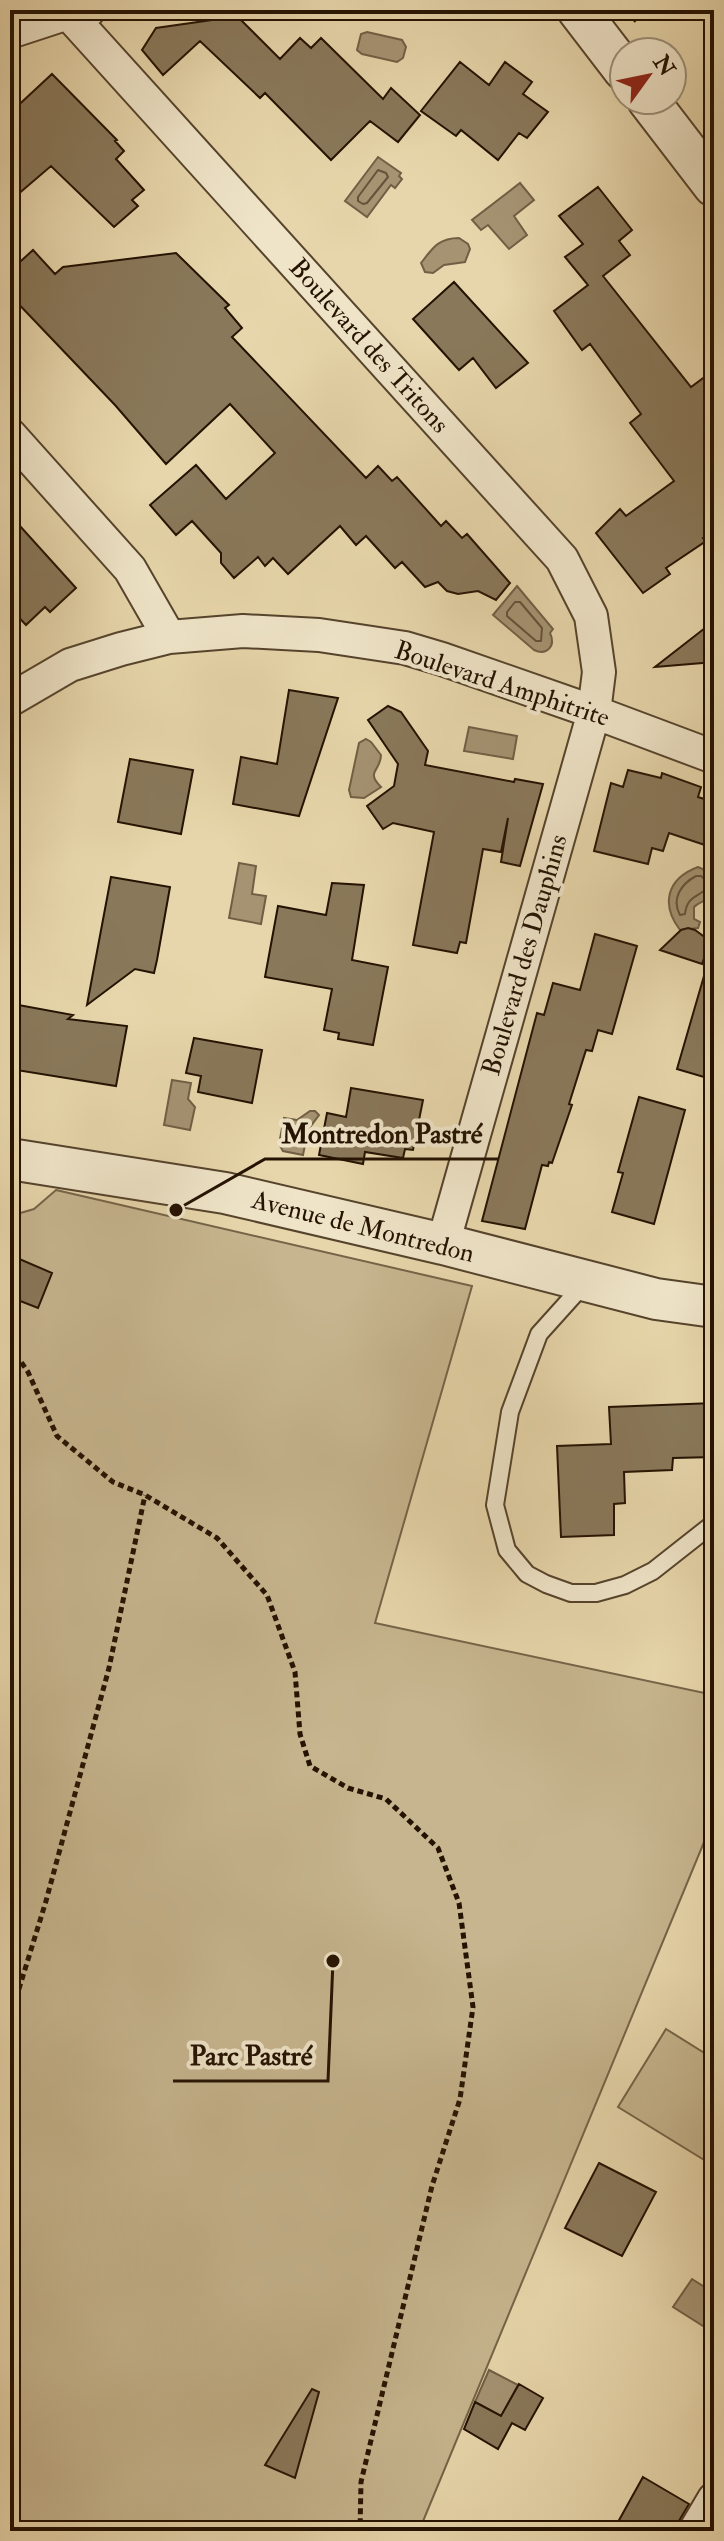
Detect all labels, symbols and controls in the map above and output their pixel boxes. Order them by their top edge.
north arrow [608,36,688,116]
text: N [646,49,681,82]
street label: Boulevard des Tritons [282,252,456,440]
street label: Boulevard Amphitrite [390,634,614,735]
street label: Boulevard des Dauphins [475,831,576,1079]
callout: Montredon Pastré [265,1107,498,1159]
text: Montredon Pastré [281,1117,484,1152]
street label: Avenue de Montredon [248,1184,477,1270]
callout: Parc Pastré [173,2029,328,2081]
text: Parc Pastré [190,2039,314,2074]

